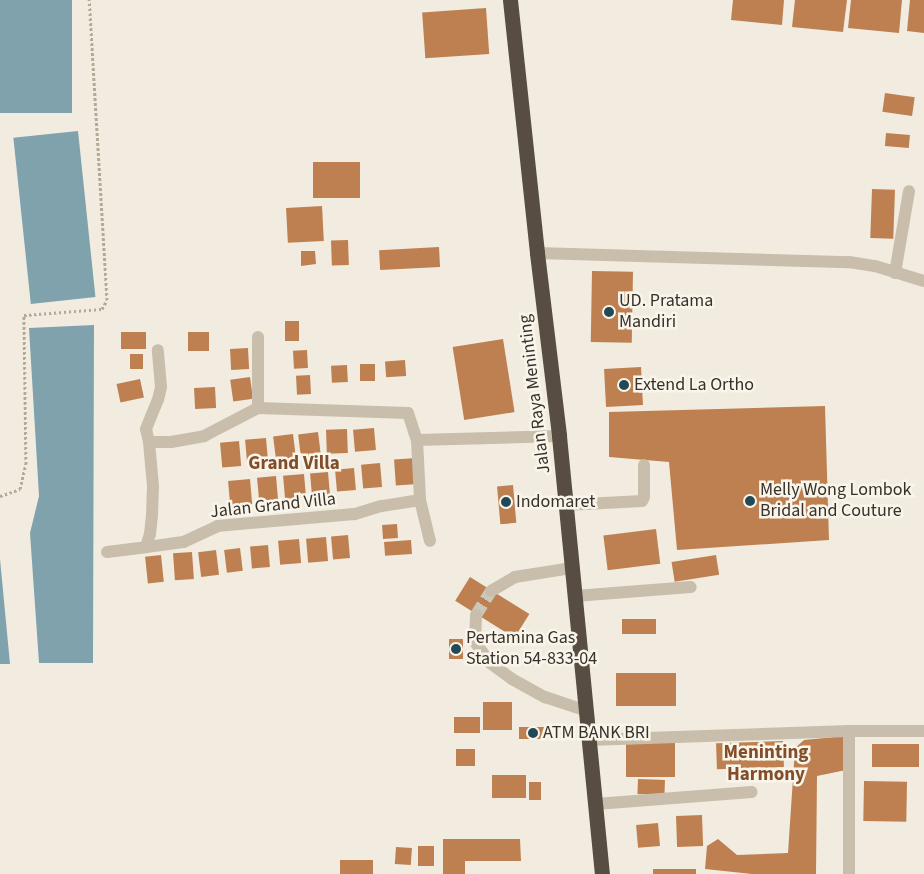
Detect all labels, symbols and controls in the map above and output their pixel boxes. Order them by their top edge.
place label: UD. Pratama Mandiri [619,291,713,334]
marker: UD. Pratama Mandiri [603,306,615,318]
street label: Jalan Raya Meninting [515,313,555,475]
place label: Extend La Ortho [634,374,754,396]
marker: Extend La Ortho [618,379,630,391]
district label: Grand Villa [248,453,340,475]
place label: Melly Wong Lombok Bridal and Couture [760,480,911,522]
street label: Jalan Grand Villa [209,489,337,523]
place label: Indomaret [516,491,595,513]
marker: Melly Wong Lombok Bridal and Couture [744,495,756,507]
marker: Indomaret [500,496,512,508]
place label: Pertamina Gas Station 54-833-04 [466,628,597,670]
marker: Pertamina Gas Station 54-833-04 [450,643,462,655]
place label: ATM BANK BRI [543,722,650,744]
marker: ATM BANK BRI [527,727,539,739]
district label: Meninting Harmony [724,742,808,786]

